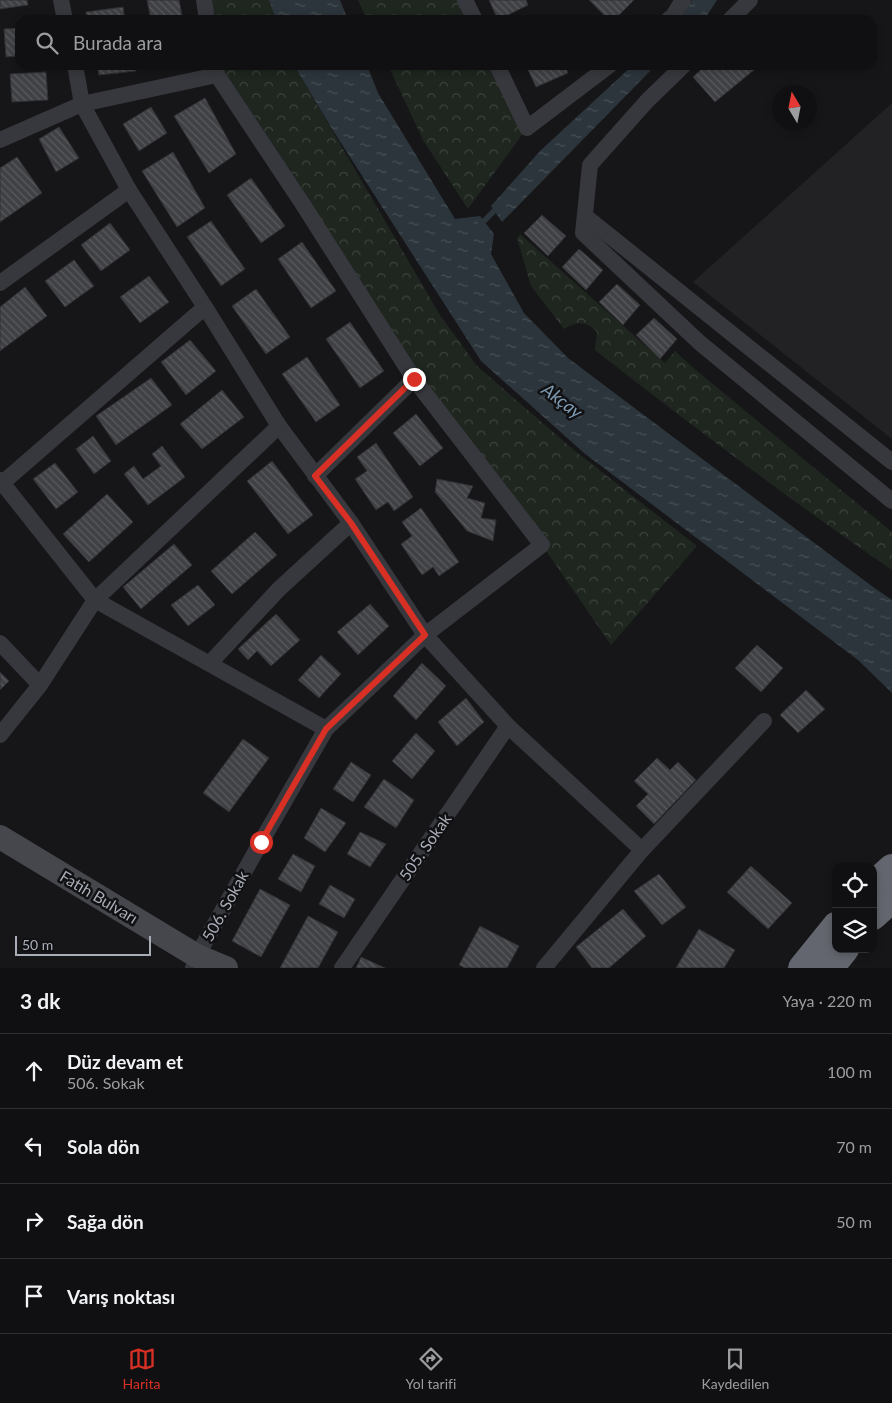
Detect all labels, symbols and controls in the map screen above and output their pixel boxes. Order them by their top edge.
search box [15,15,877,70]
icon: search [33,29,61,57]
text: Burada ara [73,31,162,54]
north arrow [772,85,817,130]
route end [403,368,426,391]
water label: Akçay [537,377,588,423]
street label: 505. Sokak [395,809,455,884]
route start [250,831,273,854]
map controls [832,863,877,953]
button: locate [832,863,877,908]
street label: Fatih Bulvarı [57,866,142,927]
street label: 506. Sokak [197,866,252,944]
button: layers [832,908,877,953]
scale bar [15,933,151,956]
text: 50 m [22,936,53,953]
text: 3 dk [20,988,60,1013]
text: Yaya · 220 m [783,991,872,1010]
text: Düz devam et [67,1050,183,1073]
icon: ahead [20,1057,48,1085]
text: 100 m [827,1062,872,1081]
text: 506. Sokak [67,1073,145,1092]
icon: left [20,1132,48,1160]
text: Sola dön [67,1135,140,1158]
text: 70 m [836,1137,872,1156]
icon: right [20,1207,48,1235]
text: Sağa dön [67,1210,144,1233]
text: 50 m [836,1212,872,1231]
icon: arrive [20,1282,48,1310]
text: Varış noktası [67,1285,175,1308]
tab: Harita [123,1345,160,1392]
tab: Yol tarifi [406,1345,456,1392]
tab: Kaydedilen [701,1345,769,1392]

